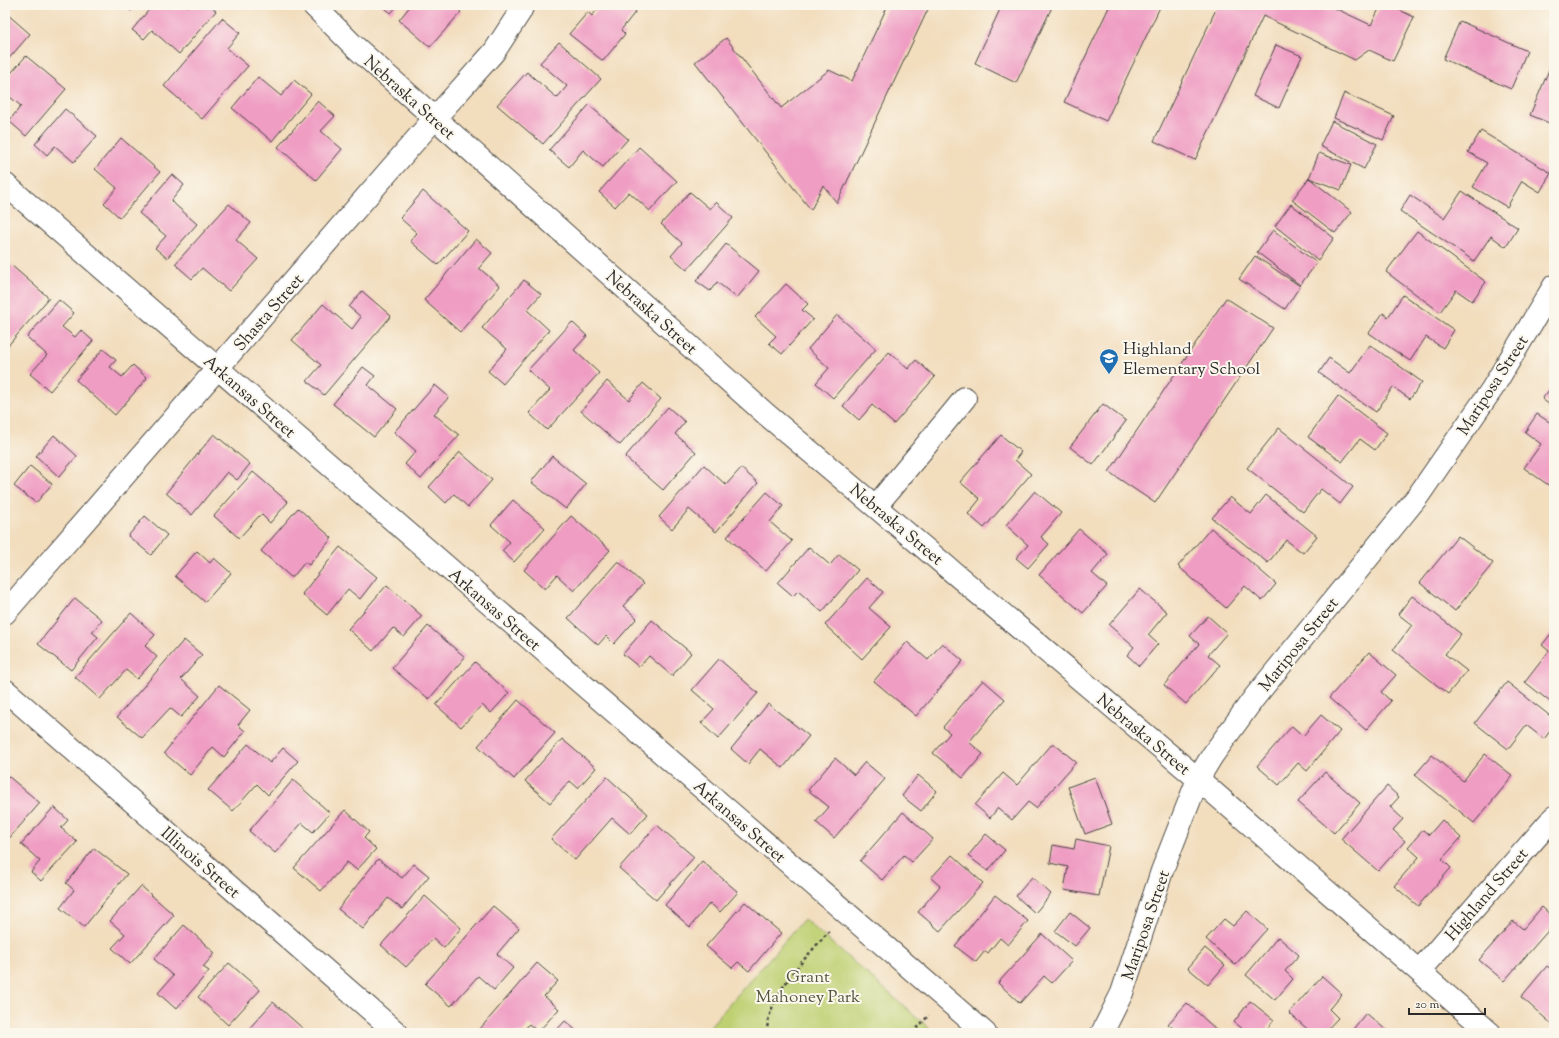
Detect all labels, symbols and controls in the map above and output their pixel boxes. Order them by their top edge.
street label: Nebraska Street [358,51,460,146]
street label: Nebraska Street [600,266,702,361]
street label: Shasta Street [229,269,310,357]
street label: Mariposa Street [1452,331,1535,441]
place label: Highland Elementary School [1123,338,1260,382]
school or university icon: Highland Elementary School [1098,347,1120,375]
street label: Arkansas Street [197,351,300,445]
street label: Nebraska Street [844,479,948,572]
street label: Arkansas Street [442,564,545,658]
street label: Mariposa Street [1254,593,1345,698]
street label: Nebraska Street [1091,689,1195,782]
street label: Arkansas Street [687,776,790,870]
street label: Illinois Street [155,822,245,905]
street label: Highland Street [1440,844,1535,947]
street label: Mariposa Street [1117,867,1177,984]
park label: Grant Mahoney Park [756,966,860,1010]
scale bar [1409,990,1485,1016]
text: 20 m [1415,996,1440,1014]

